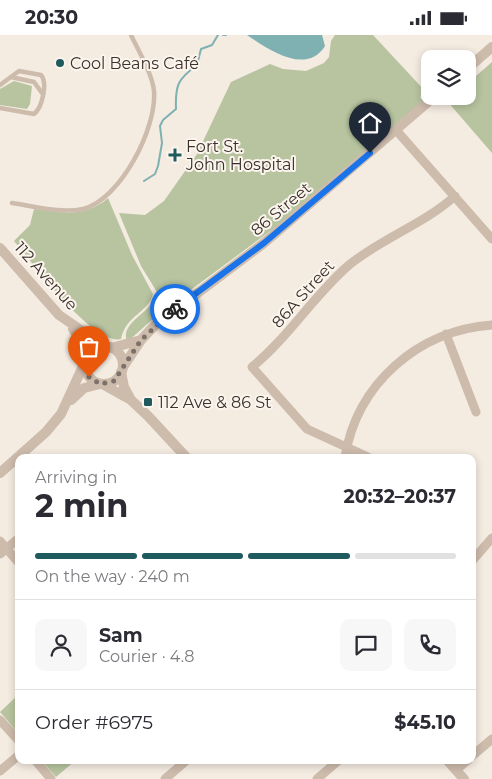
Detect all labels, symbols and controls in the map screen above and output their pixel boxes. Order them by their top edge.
text: 20:30 [25,6,78,29]
map controls [421,50,476,105]
button: layers [421,50,476,105]
place label: Cool Beans Café [70,54,199,73]
marker: Cool Beans Café [54,57,66,69]
pin [349,102,391,153]
icon: home [356,109,384,137]
place label: Fort St. John Hospital [185,137,296,174]
marker: Fort St. John Hospital [168,148,182,162]
street label: 86 Street [247,178,315,240]
street label: 112 Avenue [10,238,82,314]
street label: 86A Street [268,256,339,332]
courier [150,284,200,334]
icon: bike [161,295,189,323]
pin [68,326,110,377]
icon: bag [75,333,103,361]
place label: 112 Ave & 86 St [158,393,272,412]
marker: 112 Ave & 86 St [142,396,154,408]
text: Arriving in [35,468,117,487]
text: 20:32–20:37 [343,485,456,508]
text: 2 min [35,486,128,525]
text: On the way · 240 m [35,567,190,586]
button: person [35,619,87,671]
button: chat [340,619,392,671]
button: phone [404,619,456,671]
text: Sam [99,624,143,647]
text: Courier · 4.8 [99,647,195,666]
text: Order #6975 [35,711,153,734]
text: $45.10 [394,711,456,734]

